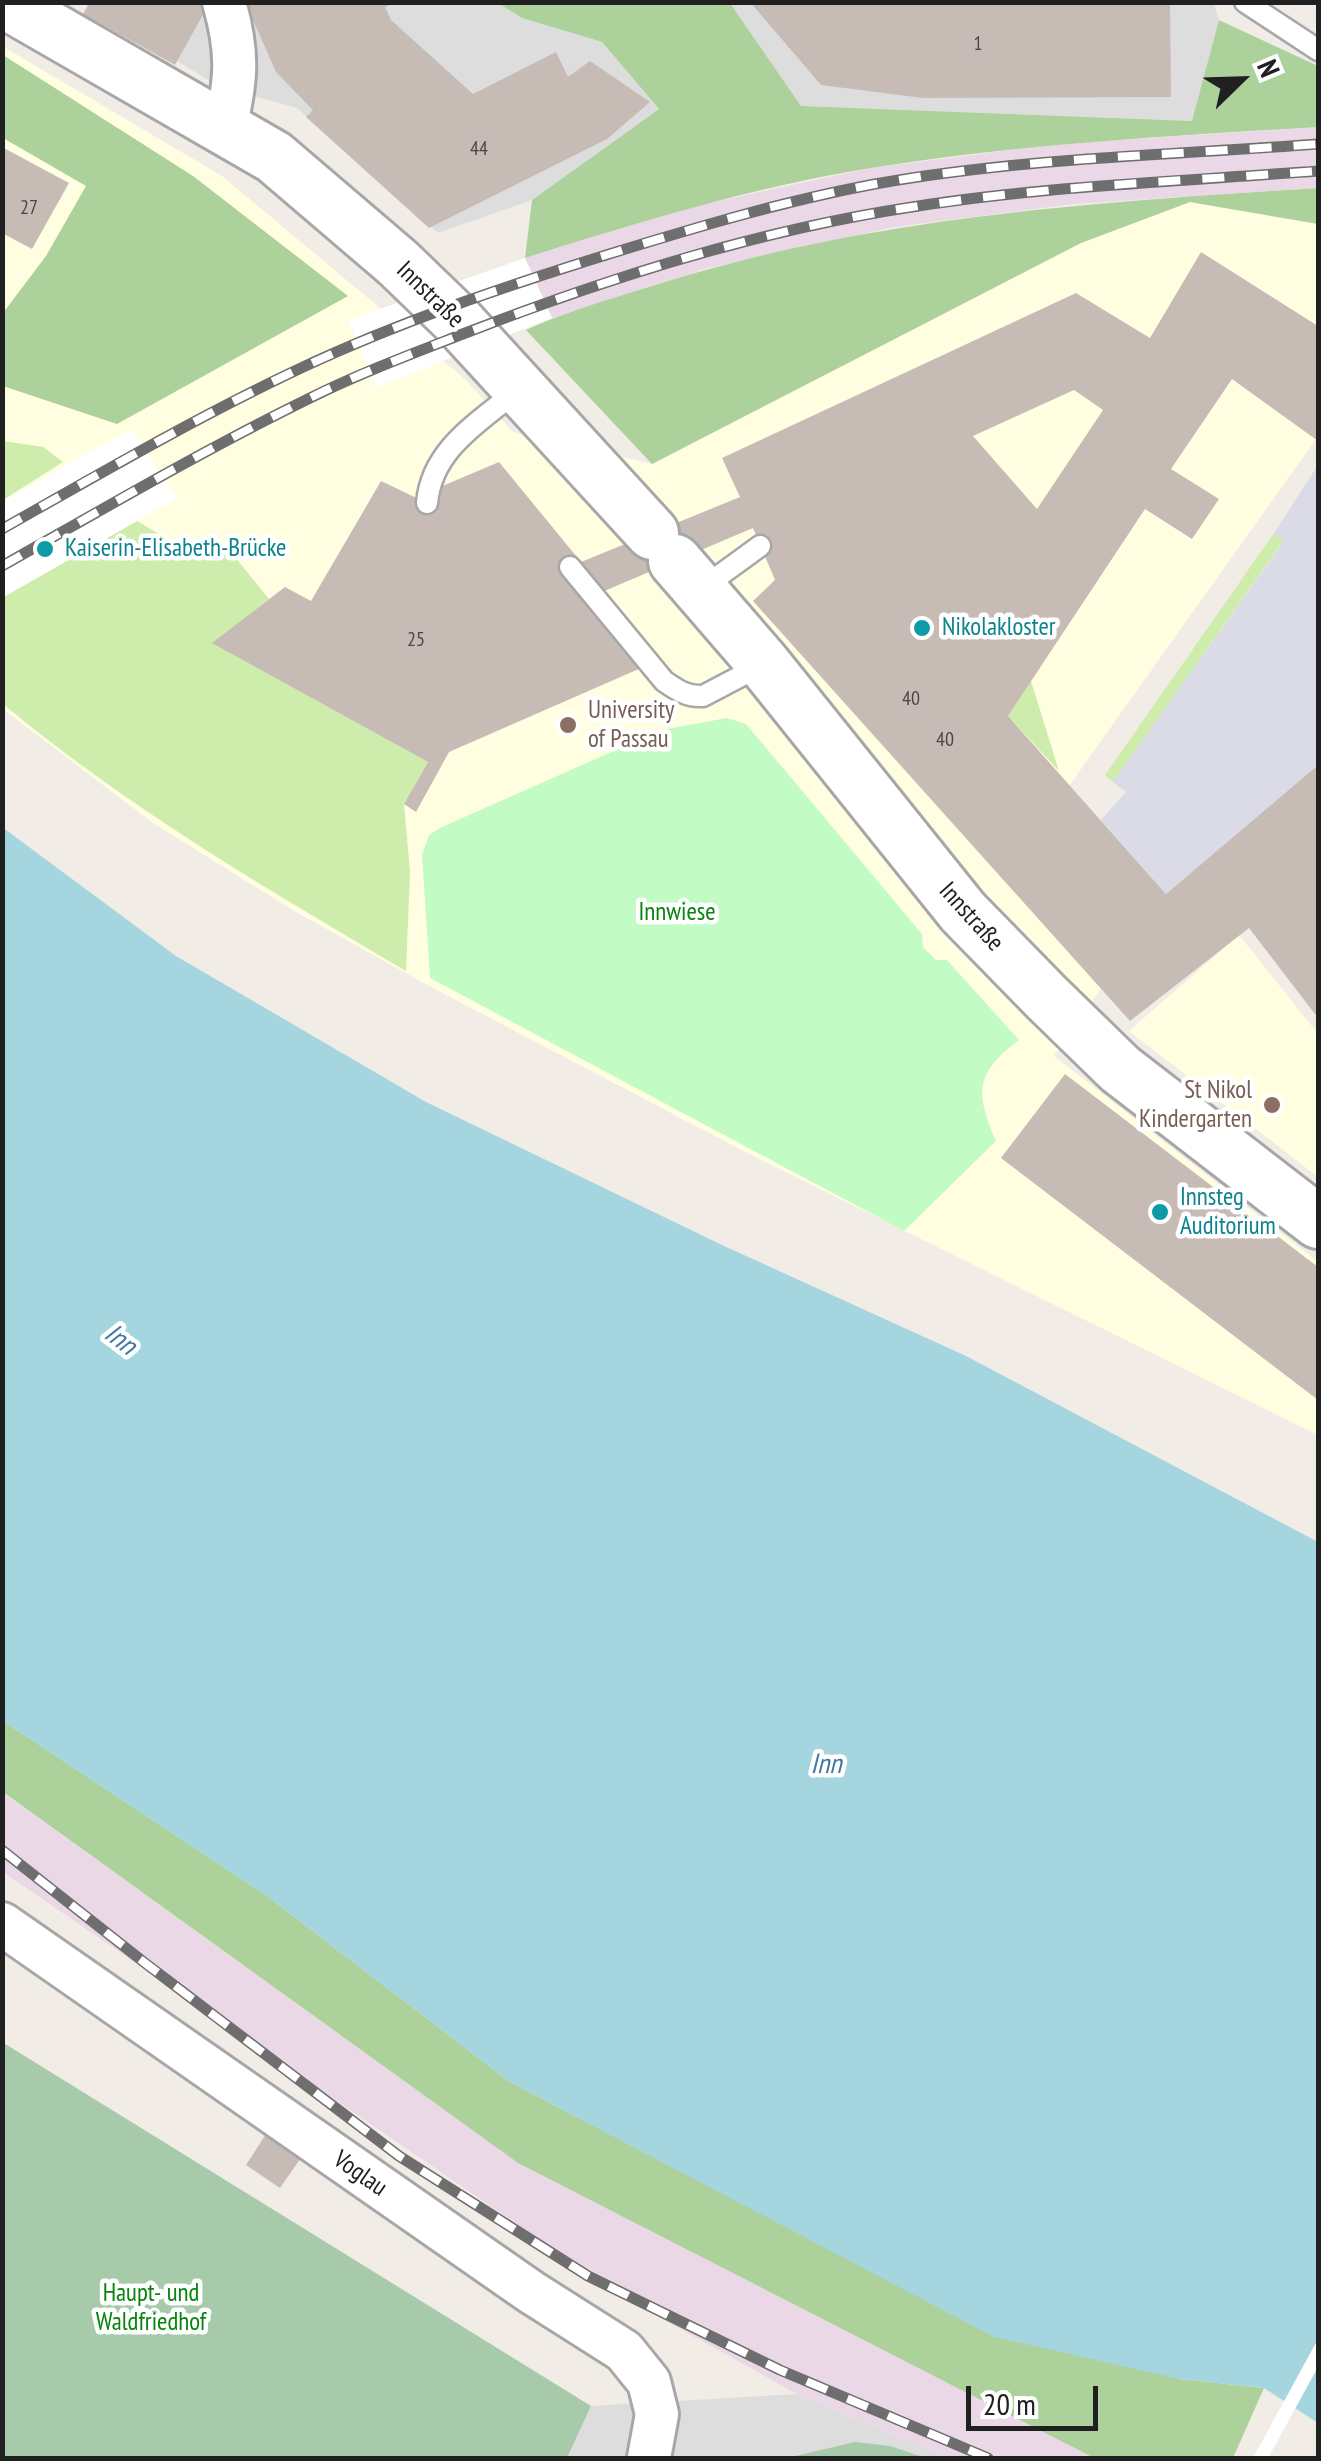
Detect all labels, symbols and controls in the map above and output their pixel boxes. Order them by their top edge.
north arrow [1191,30,1291,130]
house number: 1 [974,32,982,56]
text: N [1249,54,1289,82]
house number: 44 [470,137,488,161]
house number: 27 [20,196,38,220]
street label: Innstraße [390,256,470,334]
place label: Kaiserin-Elisabeth-Brücke [65,534,286,564]
marker: Kaiserin-Elisabeth-Brücke [34,538,56,560]
place label: Nikolakloster [942,613,1056,643]
marker: Nikolakloster [911,617,933,639]
house number: 25 [407,628,425,652]
house number: 40 [902,687,920,711]
place label: University of Passau [588,696,674,755]
marker: University of Passau [557,714,579,736]
house number: 40 [936,728,954,752]
street label: Innstraße [932,876,1010,958]
park label: Innwiese [638,898,716,928]
place label: St Nikol Kindergarten [1139,1076,1252,1135]
marker: St Nikol Kindergarten [1261,1094,1283,1116]
place label: Innsteg Auditorium [1180,1183,1276,1242]
marker: Innsteg Auditorium [1149,1201,1171,1223]
water label: Inn [97,1317,143,1363]
water label: Inn [810,1748,842,1782]
street label: Voglau [327,2145,393,2203]
park label: Haupt- und Waldfriedhof [96,2279,206,2338]
scale bar [971,2366,1104,2428]
text: 20 m [983,2384,1036,2423]

